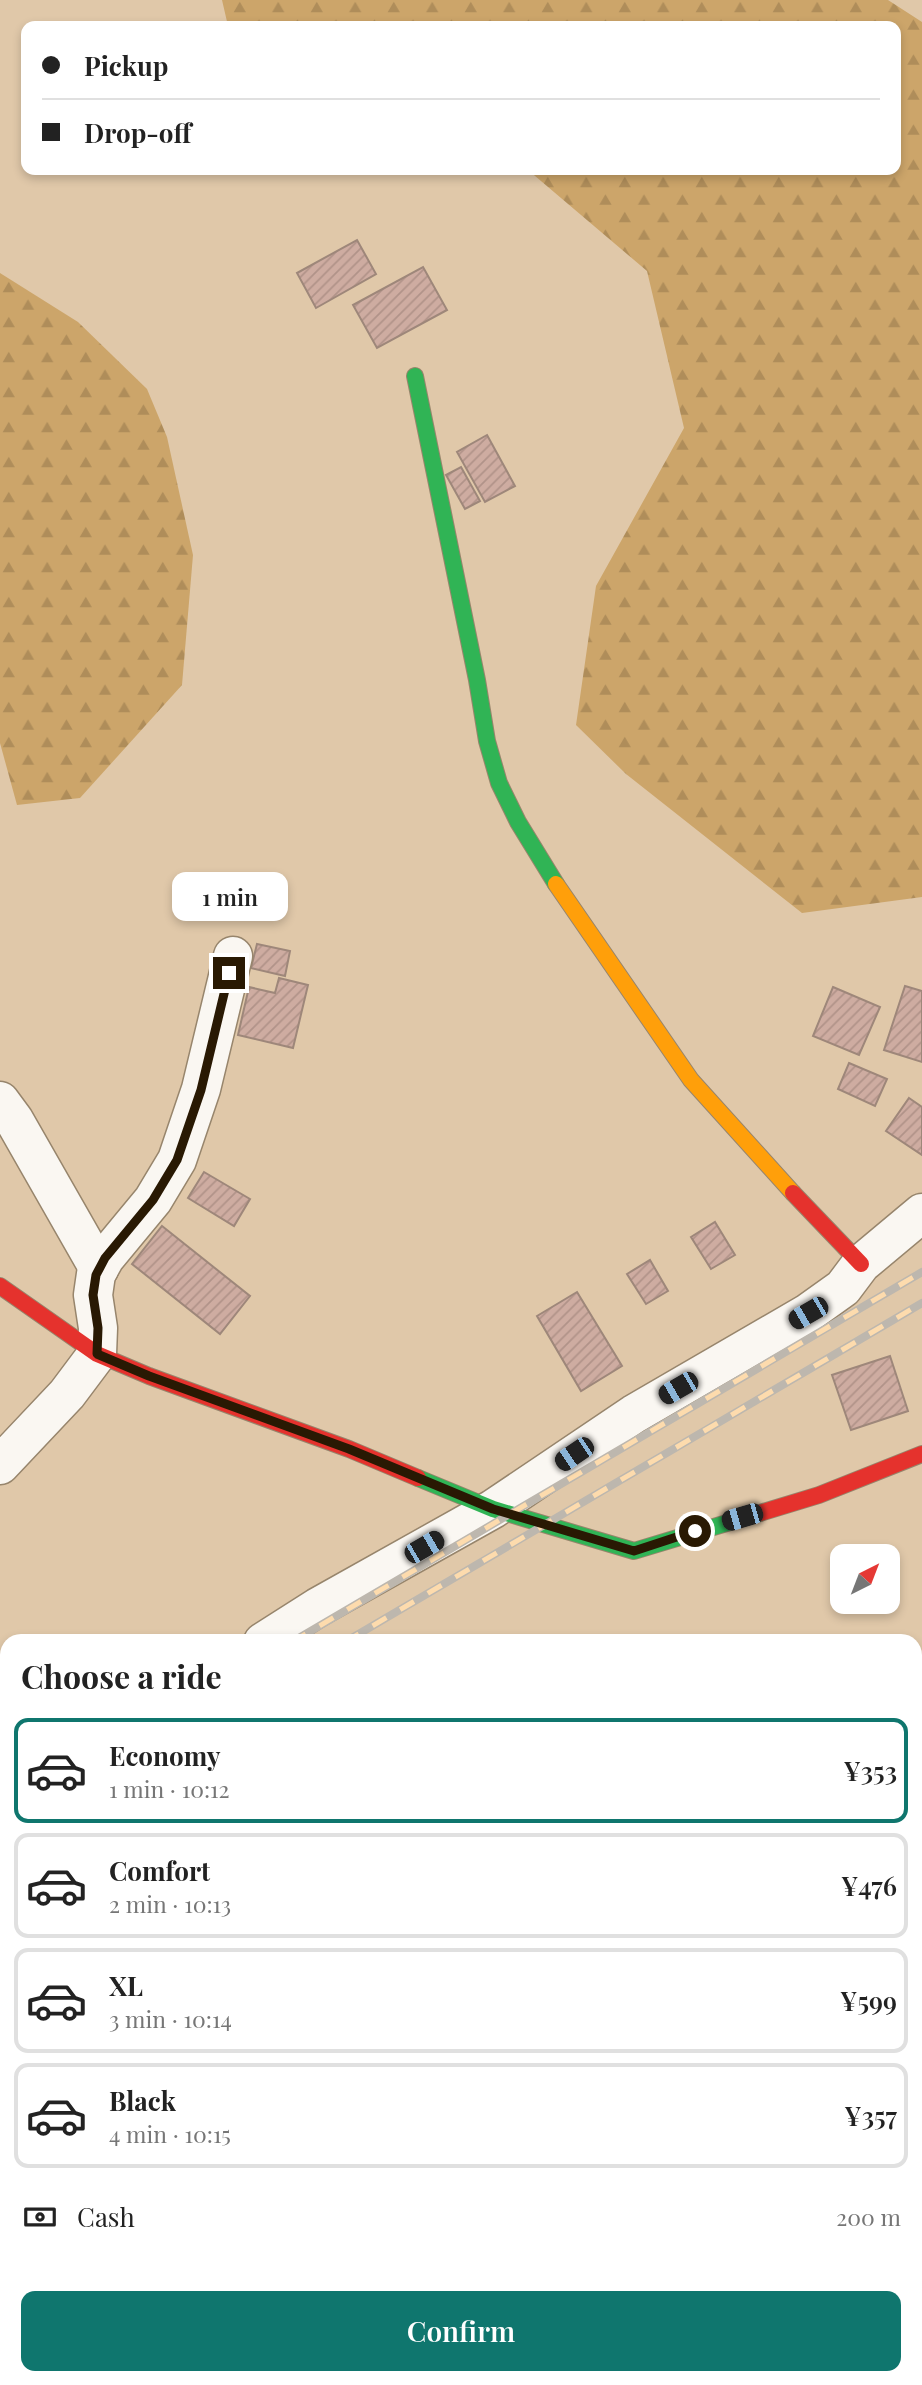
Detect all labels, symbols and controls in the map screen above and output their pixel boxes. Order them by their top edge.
text: Pickup [84,48,168,83]
text: Drop-off [84,115,191,150]
callout: 1 min [171,872,287,920]
text: 1 min [202,881,258,912]
route end [213,957,245,989]
car [785,1293,832,1333]
car [655,1368,702,1408]
car [551,1434,598,1474]
car [719,1501,766,1533]
route start [679,1515,711,1547]
car [401,1527,448,1567]
north arrow [830,1544,900,1614]
map controls [830,1544,900,1614]
text: Choose a ride [21,1654,222,1697]
text: Economy [109,1738,220,1773]
icon: car [25,1739,88,1802]
text: ¥353 [843,1753,897,1788]
text: 1 min · 10:12 [109,1773,230,1804]
text: Comfort [109,1853,210,1888]
icon: car [25,1854,88,1917]
text: ¥476 [841,1868,897,1903]
text: 2 min · 10:13 [109,1888,231,1919]
text: XL [109,1968,143,2003]
icon: car [25,1969,88,2032]
text: ¥599 [840,1983,897,2018]
text: 3 min · 10:14 [109,2003,232,2034]
text: Black [109,2083,176,2118]
icon: car [25,2084,88,2147]
text: ¥357 [844,2098,897,2133]
text: 4 min · 10:15 [109,2118,231,2149]
icon: cash [21,2198,59,2236]
text: Cash [77,2199,135,2234]
text: 200 m [836,2201,901,2232]
button: Confirm [21,2291,901,2371]

